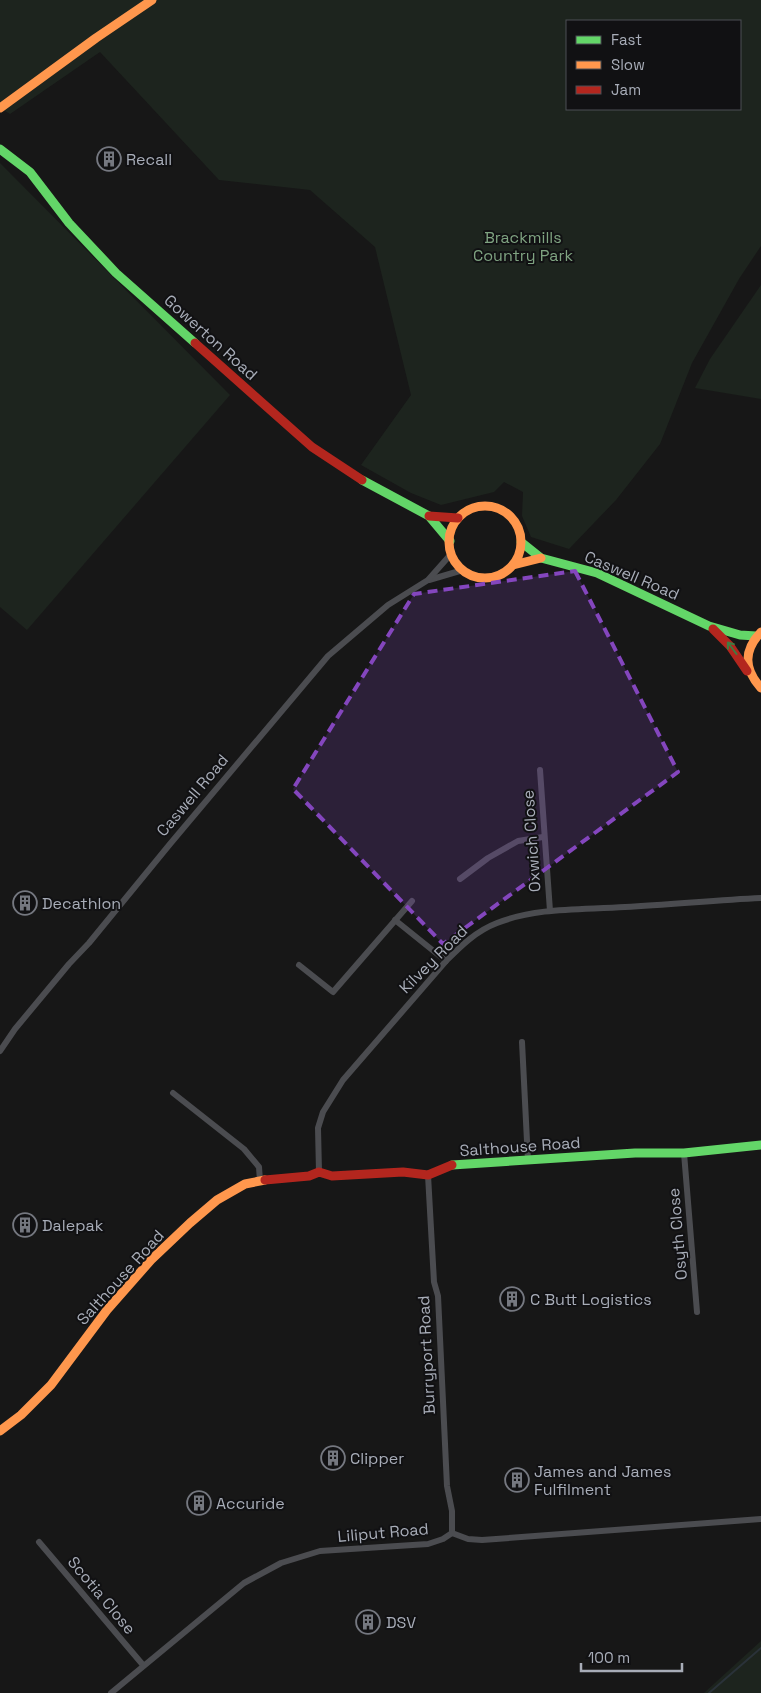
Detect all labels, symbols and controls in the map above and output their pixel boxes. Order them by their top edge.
legend [566,20,741,110]
text: Fast [611,30,642,49]
text: Slow [611,55,645,74]
text: Jam [611,80,641,99]
building icon: Recall [96,146,122,172]
place label: Recall [126,149,172,170]
park label: Brackmills Country Park [473,227,573,266]
street label: Gowerton Road [160,290,262,385]
street label: Caswell Road [581,546,682,605]
one-way arrow [726,642,737,655]
street label: Caswell Road [152,750,233,841]
street label: Oxwich Close [517,789,546,893]
building icon: Decathlon [12,890,38,916]
place label: Decathlon [42,893,121,914]
street label: Kilvey Road [395,921,472,998]
street label: Salthouse Road [459,1132,581,1161]
street label: Osyth Close [663,1187,692,1281]
building icon: Dalepak [12,1212,38,1238]
place label: Dalepak [42,1215,104,1236]
street label: Salthouse Road [72,1225,169,1329]
building icon: C Butt Logistics [499,1286,525,1312]
place label: C Butt Logistics [530,1289,652,1310]
street label: Burryport Road [413,1295,440,1415]
building icon: Clipper [320,1445,346,1471]
place label: Clipper [350,1448,404,1469]
place label: James and James Fulfilment [534,1461,671,1500]
building icon: James and James Fulfilment [504,1467,530,1493]
building icon: Accuride [186,1490,212,1516]
place label: Accuride [216,1493,285,1514]
street label: Liliput Road [337,1518,429,1547]
street label: Scotia Close [63,1552,140,1639]
building icon: DSV [355,1609,381,1635]
place label: DSV [386,1612,416,1633]
scale bar [581,1640,682,1672]
text: 100 m [588,1648,630,1667]

